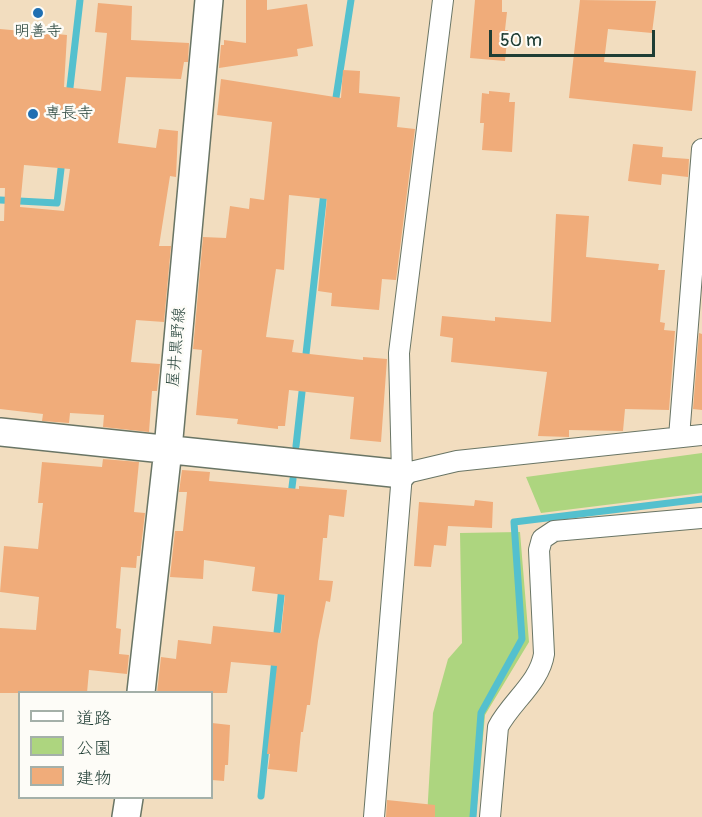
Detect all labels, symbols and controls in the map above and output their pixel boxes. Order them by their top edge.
marker: 明善寺 [31,6,45,20]
scale bar [492,18,658,56]
place label: 明善寺 [14,22,62,42]
text: 50 m [500,29,542,52]
place label: 専長寺 [45,104,93,124]
marker: 専長寺 [26,107,40,121]
street label: 屋井黒野線 [164,306,190,388]
legend [18,691,213,799]
text: 道路 [76,707,112,730]
text: 公園 [76,737,112,760]
text: 建物 [76,767,112,790]

